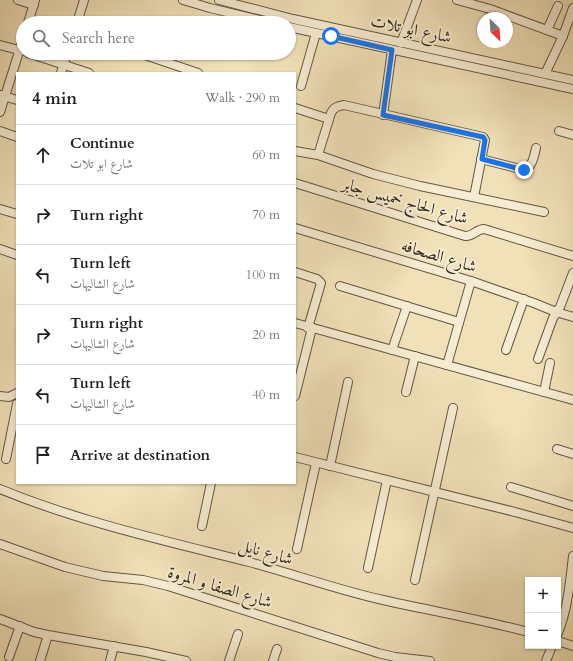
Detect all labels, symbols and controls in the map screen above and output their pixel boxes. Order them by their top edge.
street label: شارع ابو تلات [368,9,454,51]
north arrow [477,12,513,48]
search box [16,16,296,60]
icon: search [30,27,52,49]
route start [322,27,340,45]
text: Search here [62,28,135,48]
text: 4 min [32,87,77,110]
text: Walk · 290 m [205,89,280,107]
text: Continue [70,133,135,153]
icon: ahead [32,144,54,166]
text: 60 m [252,146,280,164]
text: شارع ابو تلات [70,155,133,173]
route end [515,161,533,179]
street label: شارع الحاج خميس جابر [337,171,471,233]
icon: right [32,204,54,226]
text: Turn right [70,205,143,225]
text: 70 m [252,206,280,224]
street label: شارع الصحافه [398,234,479,280]
text: Turn left [70,253,131,273]
icon: left [32,264,54,286]
text: 100 m [246,266,280,284]
text: شارع الشاليهات [70,275,135,293]
text: Turn right [70,313,143,333]
icon: right [32,324,54,346]
text: 20 m [252,326,280,344]
text: شارع الشاليهات [70,335,135,353]
text: Turn left [70,373,131,393]
icon: left [32,384,54,406]
text: 40 m [252,386,280,404]
text: شارع الشاليهات [70,395,135,413]
icon: arrive [32,444,54,466]
text: Arrive at destination [70,445,210,465]
street label: شارع نايل [236,533,296,573]
street label: شارع الصفا و المروة [164,560,275,616]
map controls [525,577,561,649]
button: + [525,577,561,613]
button: − [525,613,561,649]

